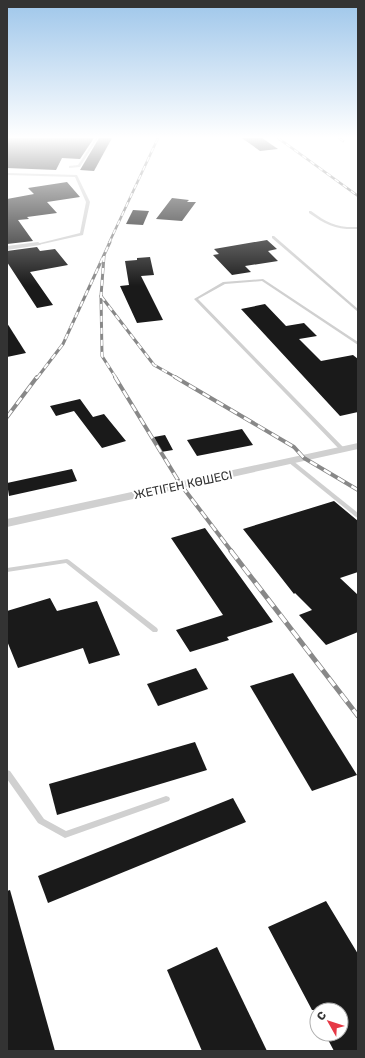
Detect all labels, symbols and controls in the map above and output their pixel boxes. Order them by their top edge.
street label: ЖЕТІГЕН КӨШЕСІ [133,468,233,502]
north arrow [309,1002,349,1042]
text: С [314,1009,329,1023]

